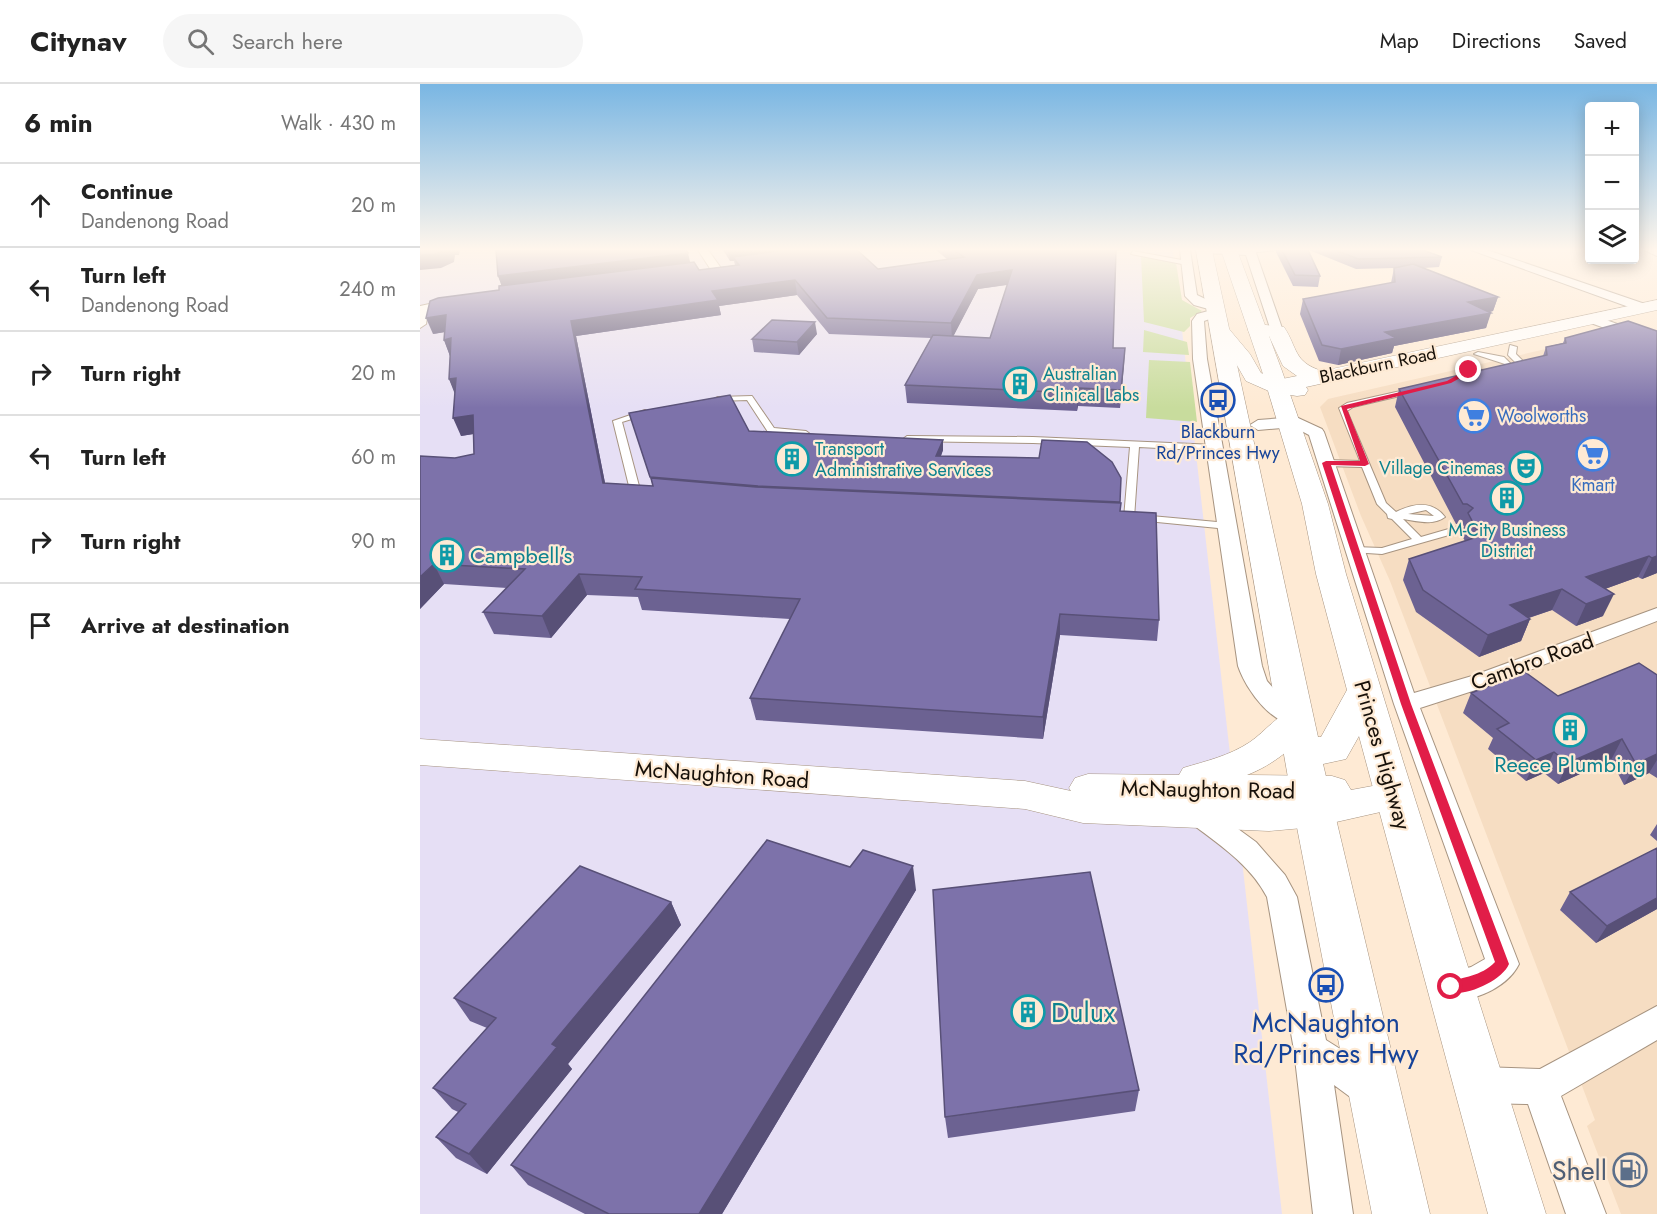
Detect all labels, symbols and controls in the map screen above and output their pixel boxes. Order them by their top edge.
search box [163,14,583,68]
text: Citynav [30,21,127,62]
icon: search [184,25,217,58]
text: Search here [232,25,343,57]
text: Map [1380,26,1419,56]
text: Directions [1452,26,1541,56]
text: Saved [1574,26,1627,56]
map controls [1585,102,1639,264]
button: + [1585,102,1639,156]
text: 6 min [24,104,93,142]
text: Walk · 430 m [281,109,396,138]
button: − [1585,156,1639,210]
text: Continue [81,175,173,207]
icon: ahead [24,189,57,222]
text: 20 m [351,191,396,220]
text: Dandenong Road [81,207,229,236]
button: layers [1585,210,1639,264]
text: Turn left [81,259,166,291]
icon: left [24,273,57,306]
text: 240 m [339,275,396,304]
text: Dandenong Road [81,291,229,320]
street label: Blackburn Road [1317,340,1439,390]
route end [1455,356,1481,382]
icon: right [24,357,57,390]
text: Turn right [81,357,181,389]
text: 20 m [351,359,396,388]
place label: Australian Clinical Labs [1043,361,1139,408]
building icon: Australian Clinical Labs [1002,366,1038,402]
bus stop icon: Blackburn Rd/Princes Hwy [1200,382,1236,418]
supermarket icon: Woolworths [1456,398,1492,434]
place label: Woolworths [1497,403,1586,429]
place label: Blackburn Rd/Princes Hwy [1156,419,1280,466]
place label: Transport Administrative Services [815,436,991,483]
supermarket icon: Kmart [1575,436,1611,472]
icon: left [24,441,57,474]
text: Turn left [81,441,166,473]
building icon: Transport Administrative Services [774,441,810,477]
text: 60 m [351,443,396,472]
theatre icon: Village Cinemas [1508,450,1544,486]
place label: Village Cinemas [1379,455,1503,481]
place label: Kmart [1571,472,1615,498]
building icon: M-City Business District [1489,480,1525,516]
place label: M-City Business District [1448,517,1566,564]
icon: right [24,525,57,558]
text: Turn right [81,525,181,557]
text: 90 m [351,527,396,556]
building icon: Campbell's [429,537,465,573]
place label: Campbell's [470,539,572,571]
icon: arrive [24,609,57,642]
text: Arrive at destination [81,609,290,641]
street label: Cambro Road [1466,624,1598,698]
street label: Princes Highway [1346,676,1420,834]
building icon: Reece Plumbing [1552,712,1588,748]
place label: Reece Plumbing [1494,748,1646,780]
street label: McNaughton Road [634,752,810,796]
street label: McNaughton Road [1120,771,1296,807]
bus stop icon: McNaughton Rd/Princes Hwy [1308,967,1344,1003]
route start [1437,973,1463,999]
place label: Dulux [1051,993,1116,1032]
building icon: Dulux [1010,994,1046,1030]
place label: McNaughton Rd/Princes Hwy [1233,1003,1419,1073]
place label: Shell [1552,1151,1607,1190]
fuel station icon: Shell [1612,1152,1648,1188]

